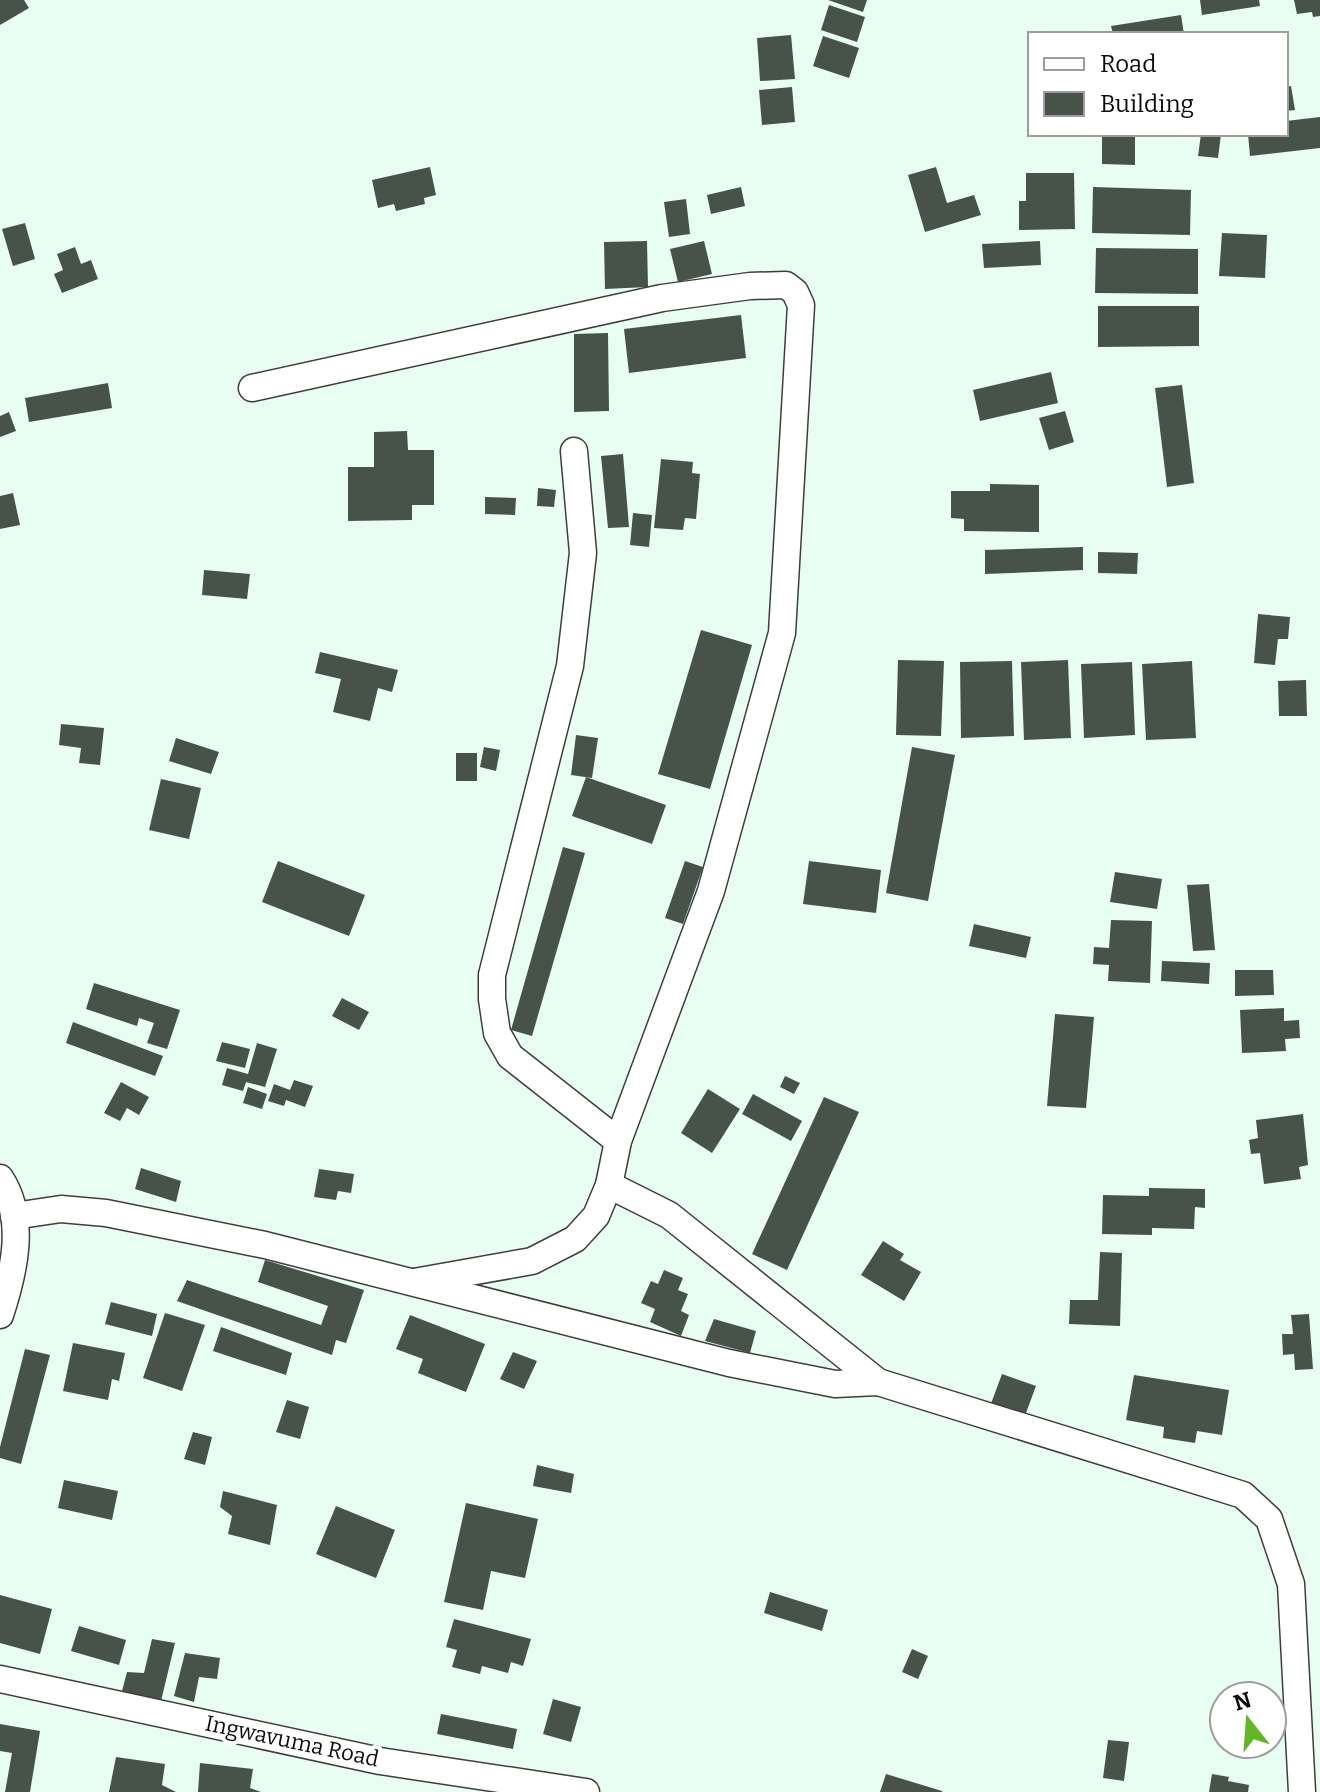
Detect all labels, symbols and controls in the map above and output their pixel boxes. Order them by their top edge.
legend [1028,32,1288,136]
text: Road [1100,50,1156,78]
text: Building [1100,90,1194,118]
north arrow [1208,1680,1288,1760]
text: N [1230,1686,1254,1717]
street label: Ingwavuma Road [203,1709,381,1773]

